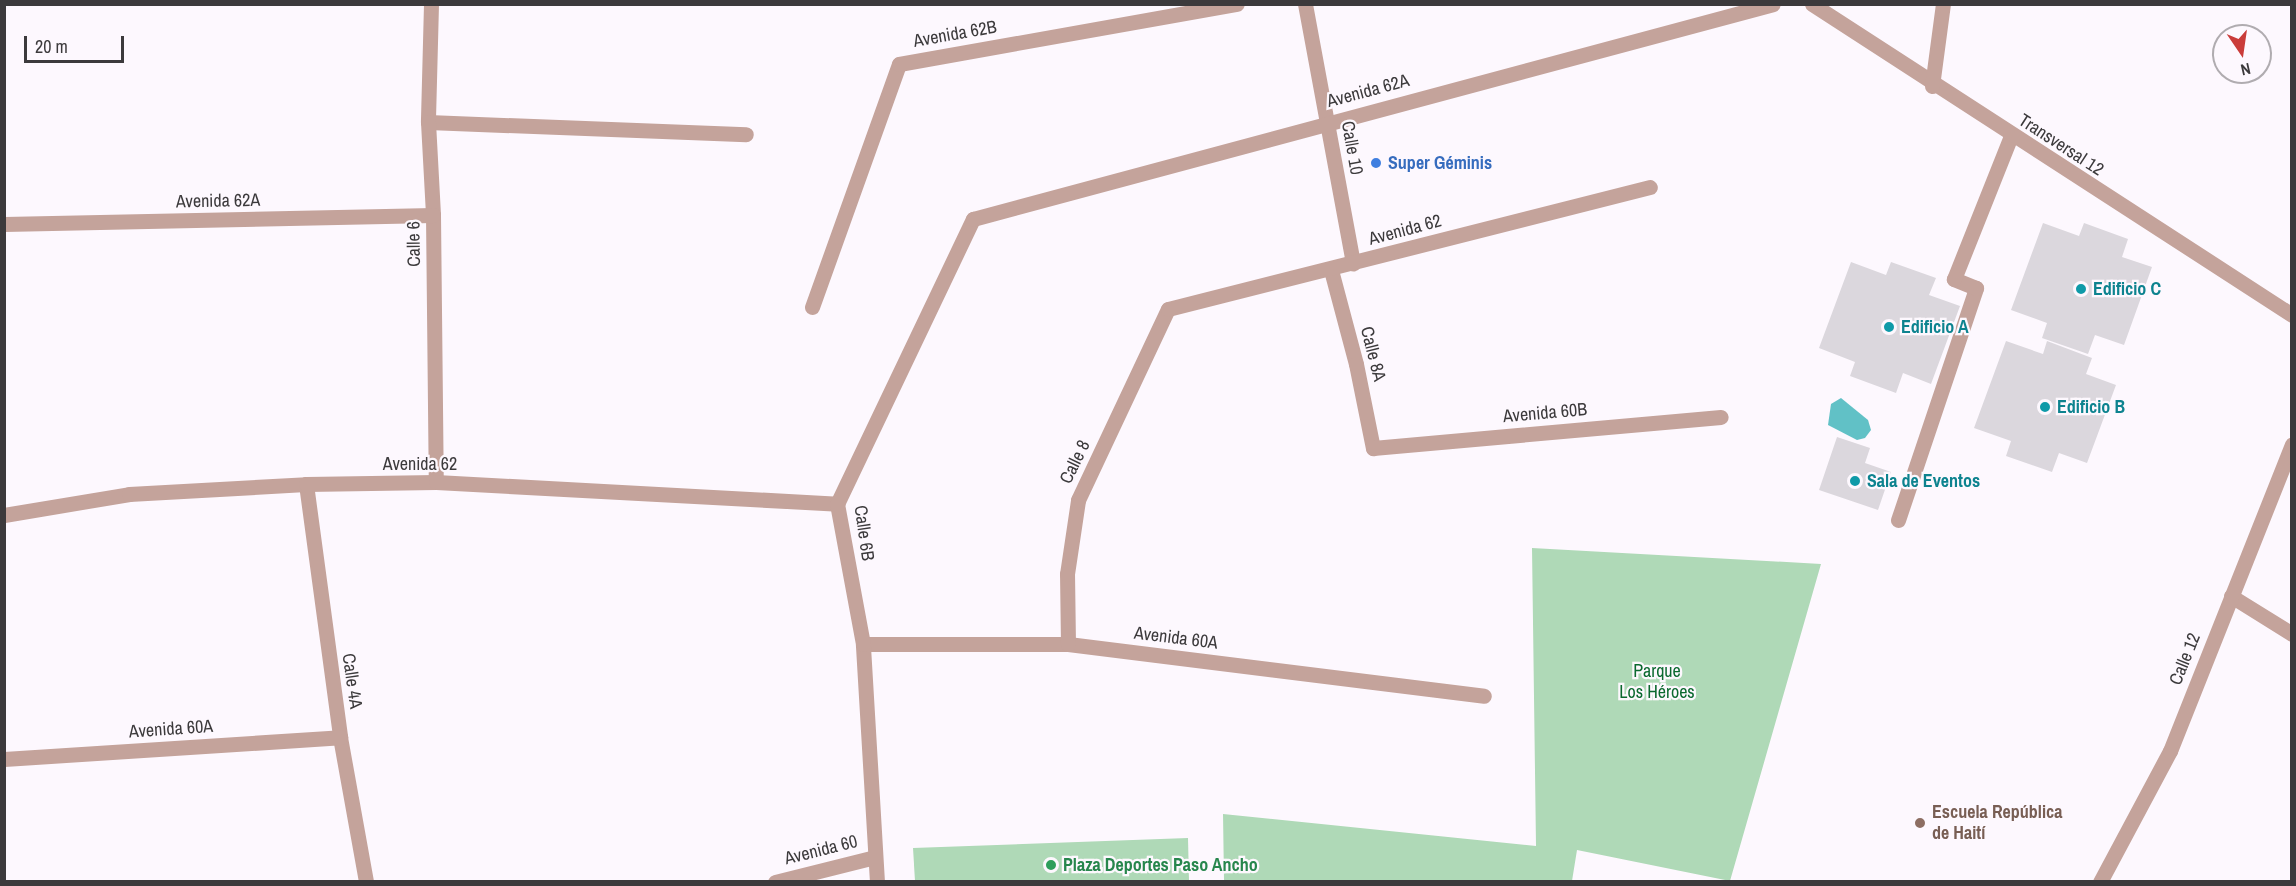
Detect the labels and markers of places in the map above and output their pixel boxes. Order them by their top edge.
place label: Super Géminis [1388,152,1492,174]
marker: Super Géminis [1369,156,1383,170]
place label: Edificio C [2093,278,2161,300]
marker: Edificio C [2074,282,2088,296]
place label: Edificio A [1901,316,1969,338]
marker: Edificio A [1882,320,1896,334]
place label: Edificio B [2057,396,2125,418]
marker: Edificio B [2038,400,2052,414]
place label: Sala de Eventos [1867,470,1980,492]
marker: Sala de Eventos [1848,474,1862,488]
place label: Escuela República de Haití [1932,802,2062,844]
marker: Escuela República de Haití [1913,816,1927,830]
place label: Plaza Deportes Paso Ancho [1063,854,1258,876]
marker: Plaza Deportes Paso Ancho [1044,858,1058,872]

